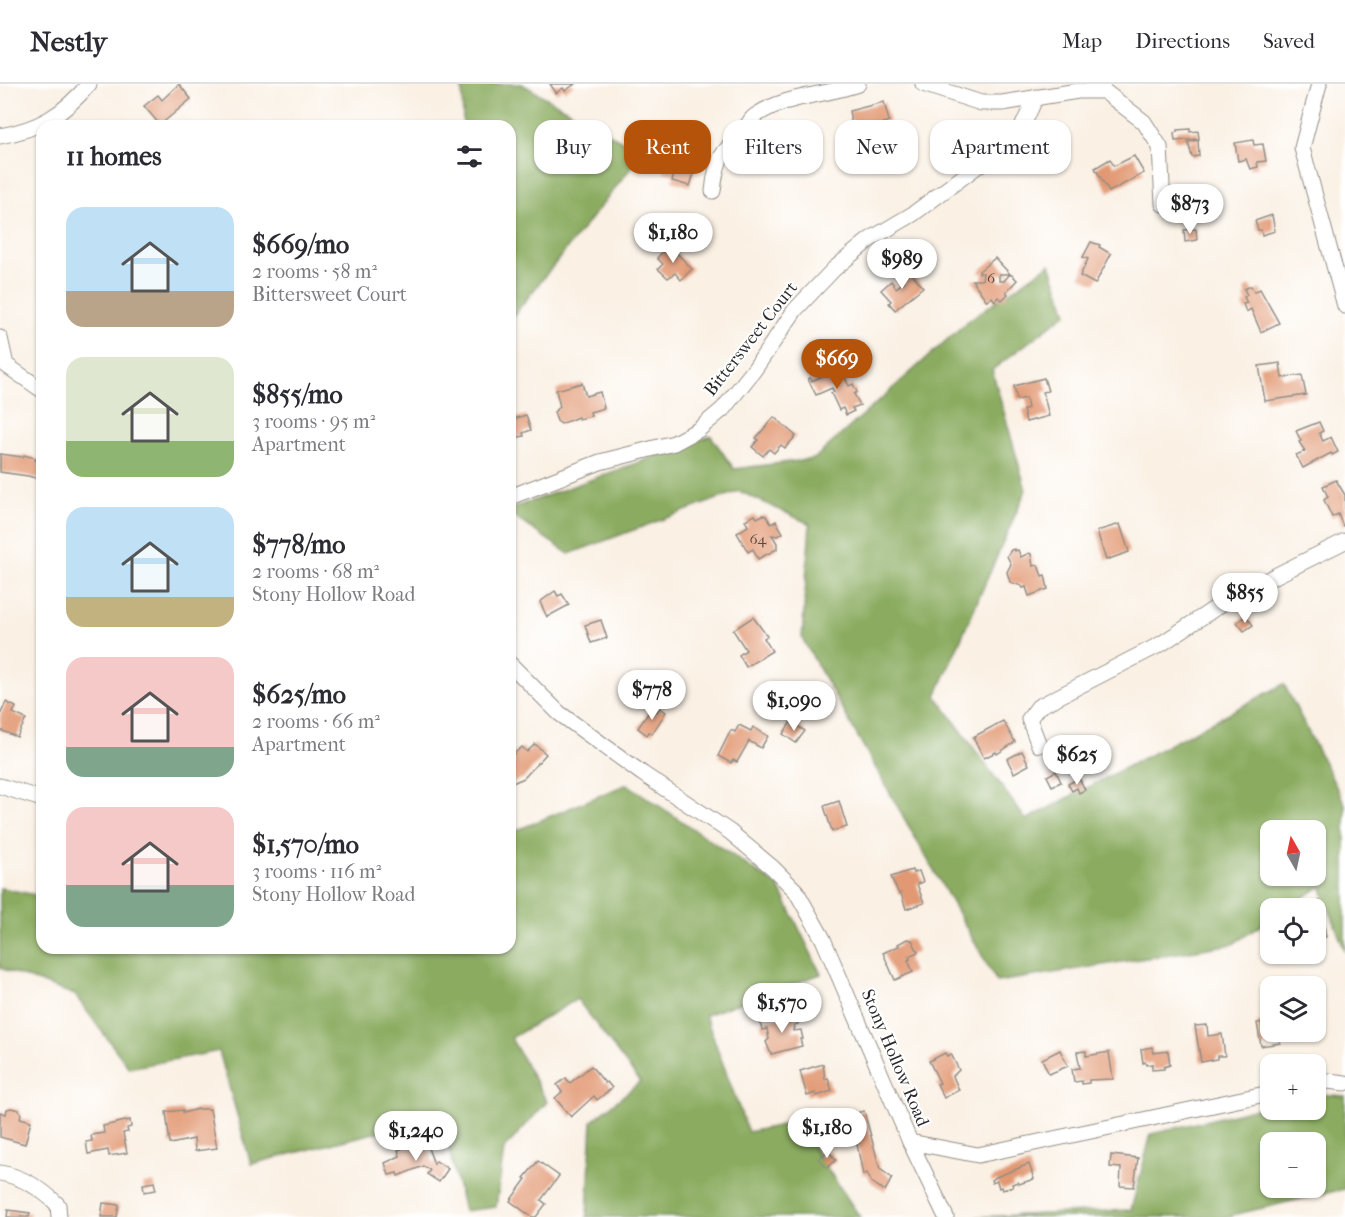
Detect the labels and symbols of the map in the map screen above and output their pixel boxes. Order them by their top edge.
pin: $873 [1154,184,1226,235]
pin: $1,180 [624,213,722,264]
pin: $989 [866,239,938,290]
house number: 6 [987,269,996,287]
street label: Bittersweet Court [700,277,803,400]
pin: $669 [801,339,873,390]
house number: 64 [750,530,768,548]
pin: $855 [1209,573,1281,624]
pin: $778 [616,670,688,721]
pin: $1,090 [745,681,843,732]
pin: $625 [1041,735,1113,786]
north arrow [1260,820,1326,886]
pin: $1,570 [733,983,831,1034]
street label: Stony Hollow Road [857,986,933,1130]
pin: $1,180 [778,1108,876,1159]
pin: $1,240 [367,1111,465,1162]

